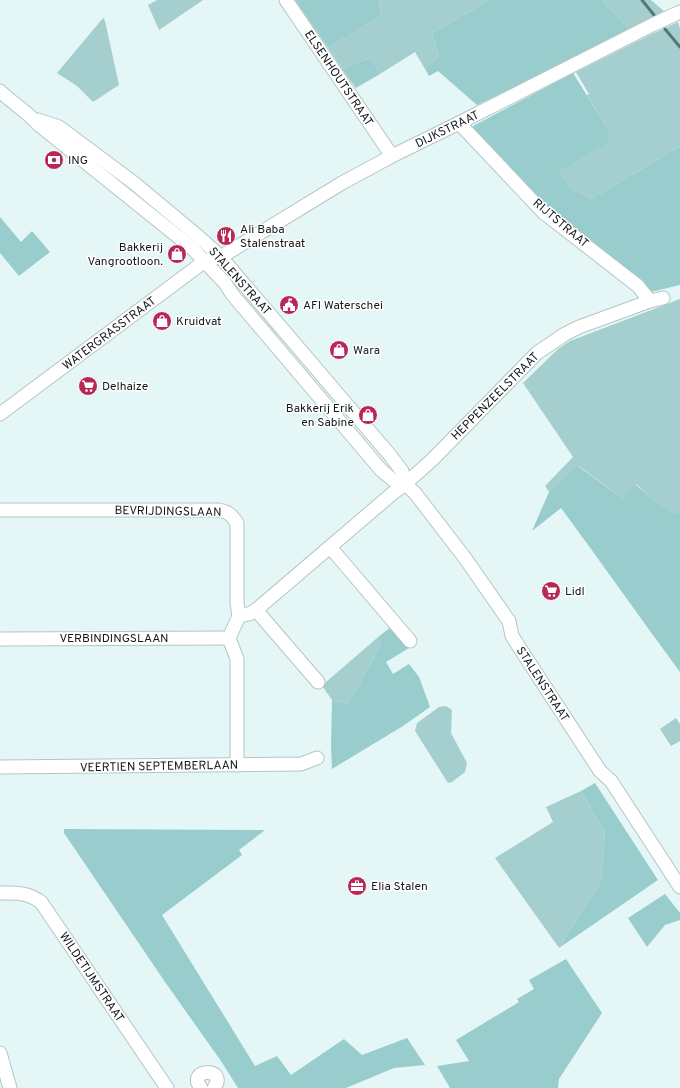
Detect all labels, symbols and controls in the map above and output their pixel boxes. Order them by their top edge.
street label: ELSENHOUTSTRAAT [300,28,376,130]
street label: DIJKSTRAAT [413,108,482,152]
bank icon: ING [43,149,65,171]
place label: ING [68,153,88,169]
street label: RIJTSTRAAT [529,196,592,252]
place label: Ali Baba Stalenstraat [240,222,305,252]
restaurant icon: Ali Baba Stalenstraat [215,225,237,247]
place label: Bakkerij Vangrootloon. [87,240,163,270]
shop icon: Bakkerij Vangrootloon. [166,243,188,265]
street label: STALENSTRAAT [204,244,274,319]
street label: WATERGRASSTRAAT [60,293,159,374]
public building icon: AFI Waterschei [278,294,300,316]
place label: AFI Waterschei [303,298,383,314]
shop icon: Kruidvat [151,310,173,332]
place label: Kruidvat [176,314,222,330]
shop icon: Wara [328,339,350,361]
place label: Wara [353,343,380,359]
street label: HEPPENZEELSTRAAT [448,349,543,444]
supermarket icon: Delhaize [77,375,99,397]
place label: Delhaize [102,379,148,395]
place label: Bakkerij Erik en Sabine [286,401,354,431]
shop icon: Bakkerij Erik en Sabine [357,404,379,426]
street label: BEVRIJDINGSLAAN [114,503,222,521]
supermarket icon: Lidl [540,580,562,602]
place label: Lidl [565,584,585,600]
street label: VERBINDINGSLAAN [59,631,169,647]
street label: STALENSTRAAT [512,644,572,725]
street label: VEERTIEN SEPTEMBERLAAN [80,758,238,776]
office icon: Elia Stalen [346,875,368,897]
place label: Elia Stalen [371,879,428,895]
street label: WILDETIJMSTRAAT [55,929,127,1026]

